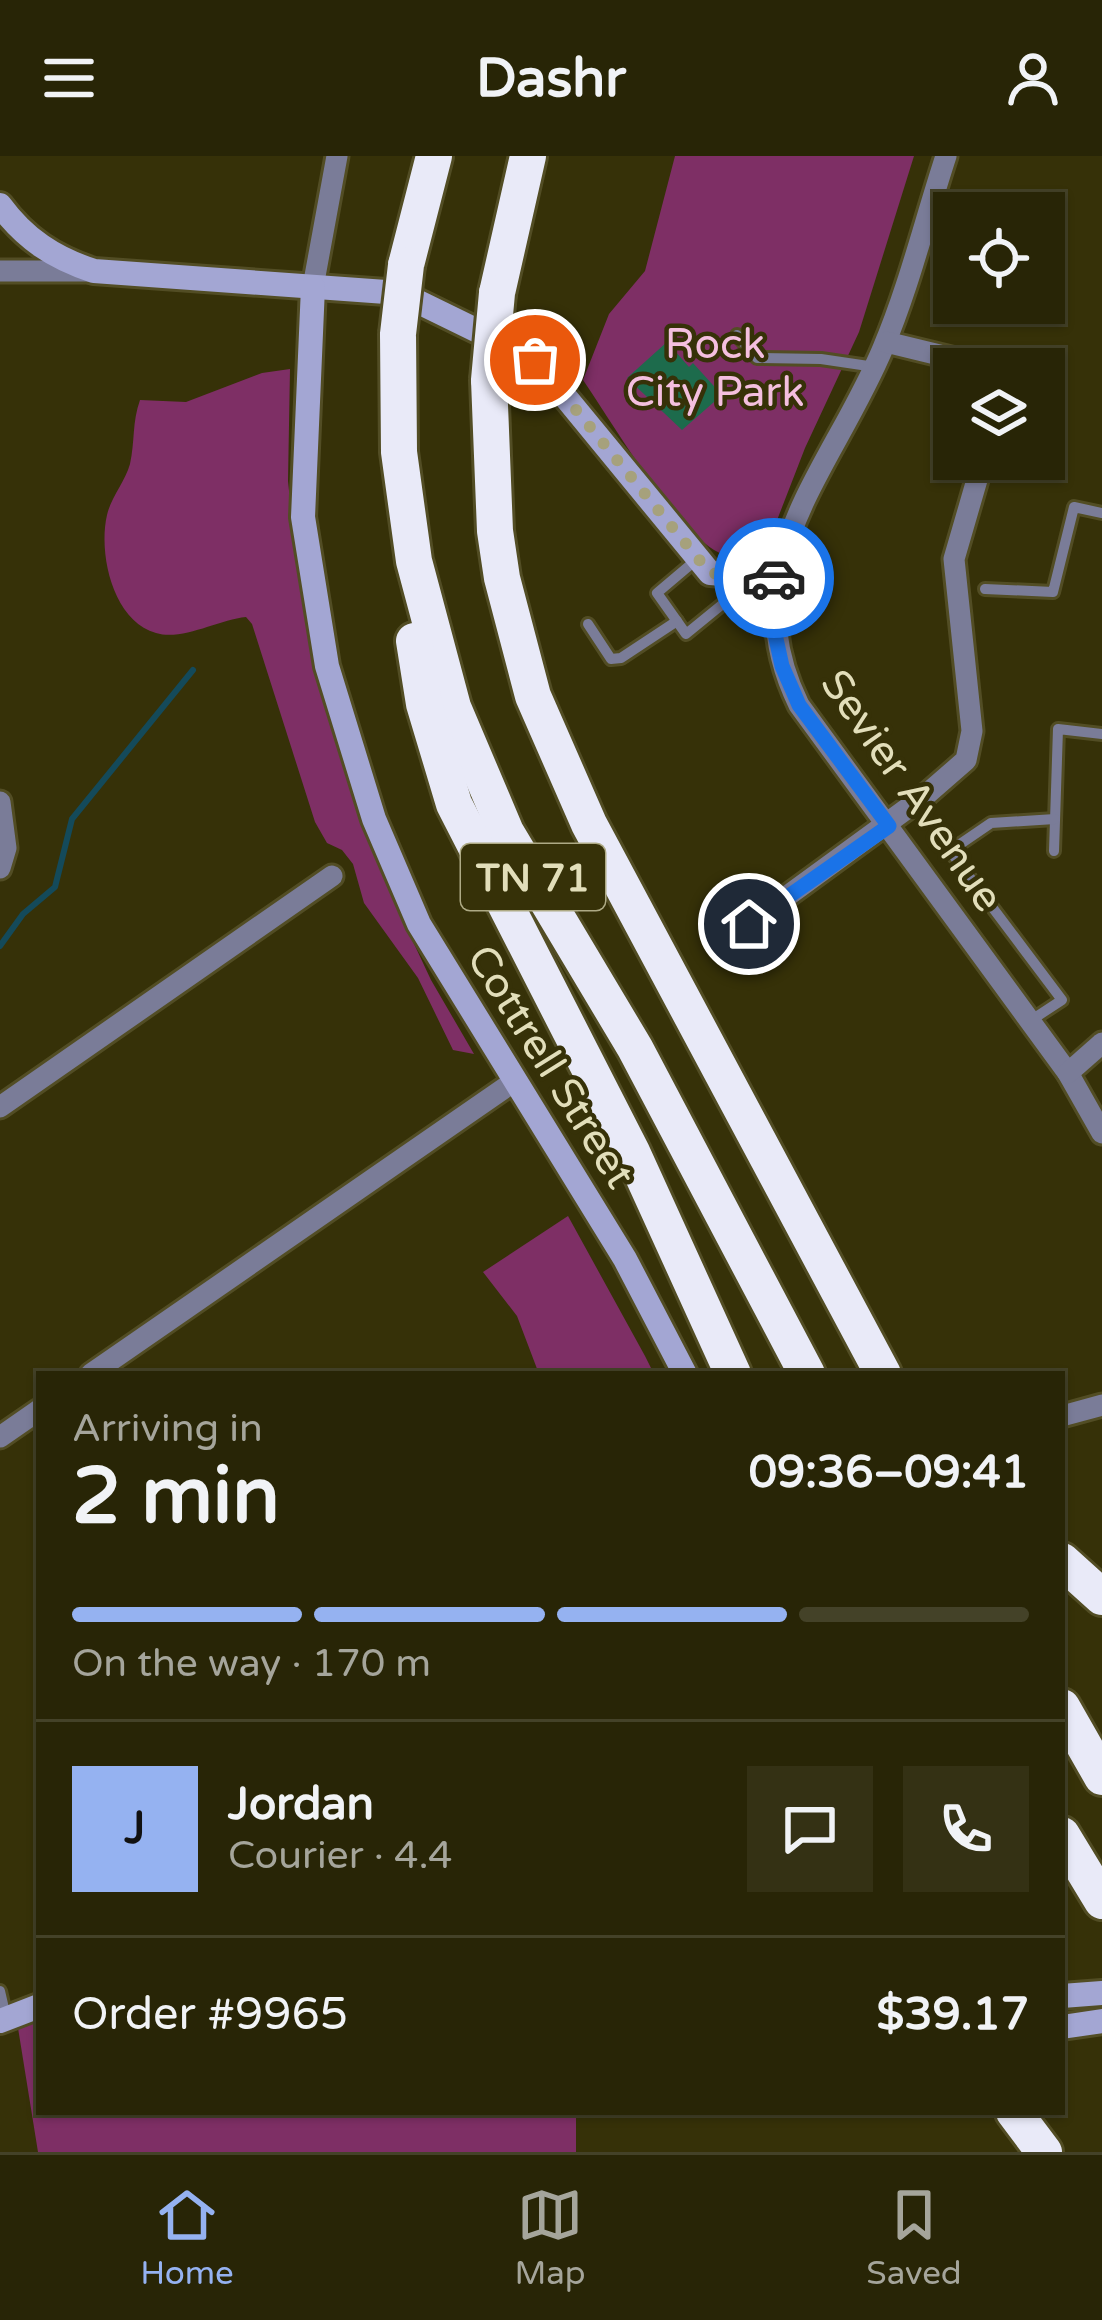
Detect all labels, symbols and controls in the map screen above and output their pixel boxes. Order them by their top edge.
icon: menu [36,45,102,111]
icon: person [1000,45,1066,111]
text: Dashr [476,46,626,111]
map controls [933,192,1065,480]
button: locate [933,192,1065,324]
pin [484,309,586,411]
park label: Rock City Park [626,319,804,418]
icon: bag [502,327,568,393]
button: layers [933,348,1065,480]
courier [714,518,834,638]
icon: car [741,545,807,611]
street label: Sevier Avenue [810,660,1014,921]
road number: TN 71 [461,844,605,910]
pin [698,873,800,975]
icon: home [716,891,782,957]
street label: Cottrell Street [456,936,646,1198]
text: Arriving in [72,1405,263,1452]
text: 09:36–09:41 [749,1446,1029,1500]
text: 2 min [72,1450,280,1544]
text: On the way · 170 m [72,1640,431,1687]
button: chat [747,1766,873,1892]
button: phone [903,1766,1029,1892]
text: Jordan [228,1778,374,1832]
text: J [125,1802,145,1856]
text: Courier · 4.4 [228,1832,452,1879]
text: Order #9965 [72,1988,348,2042]
text: $39.17 [877,1988,1029,2042]
tab: Home [140,2182,234,2293]
tab: Map [514,2182,586,2293]
tab: Saved [866,2182,962,2293]

